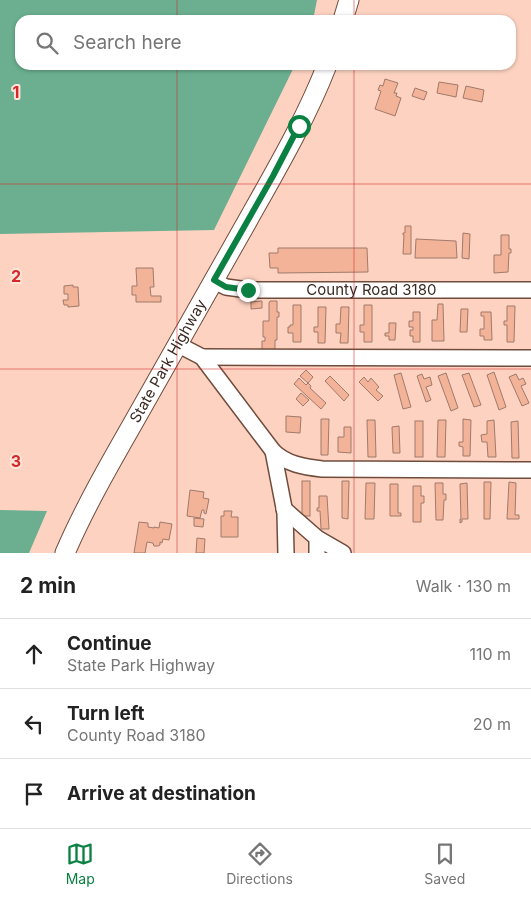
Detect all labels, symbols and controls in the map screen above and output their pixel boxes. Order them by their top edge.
search box [15,15,516,70]
icon: search [33,29,61,57]
text: Search here [73,31,182,54]
text: 1 [13,82,19,102]
route start [288,115,311,138]
text: 2 [11,266,21,286]
route end [237,279,260,302]
street label: County Road 3180 [306,280,436,299]
street label: State Park Highway [125,295,210,426]
text: 3 [11,451,21,471]
text: 2 min [20,573,76,598]
text: Walk · 130 m [416,576,511,596]
text: Continue [67,632,152,655]
icon: ahead [20,640,48,668]
text: 110 m [469,644,511,664]
text: State Park Highway [67,655,215,675]
text: Turn left [67,702,145,725]
icon: left [20,710,48,738]
text: 20 m [473,714,511,734]
text: County Road 3180 [67,725,206,745]
icon: arrive [20,780,48,808]
text: Arrive at destination [67,782,256,805]
tab: Map [66,840,95,887]
tab: Directions [226,840,293,887]
tab: Saved [424,840,465,887]

